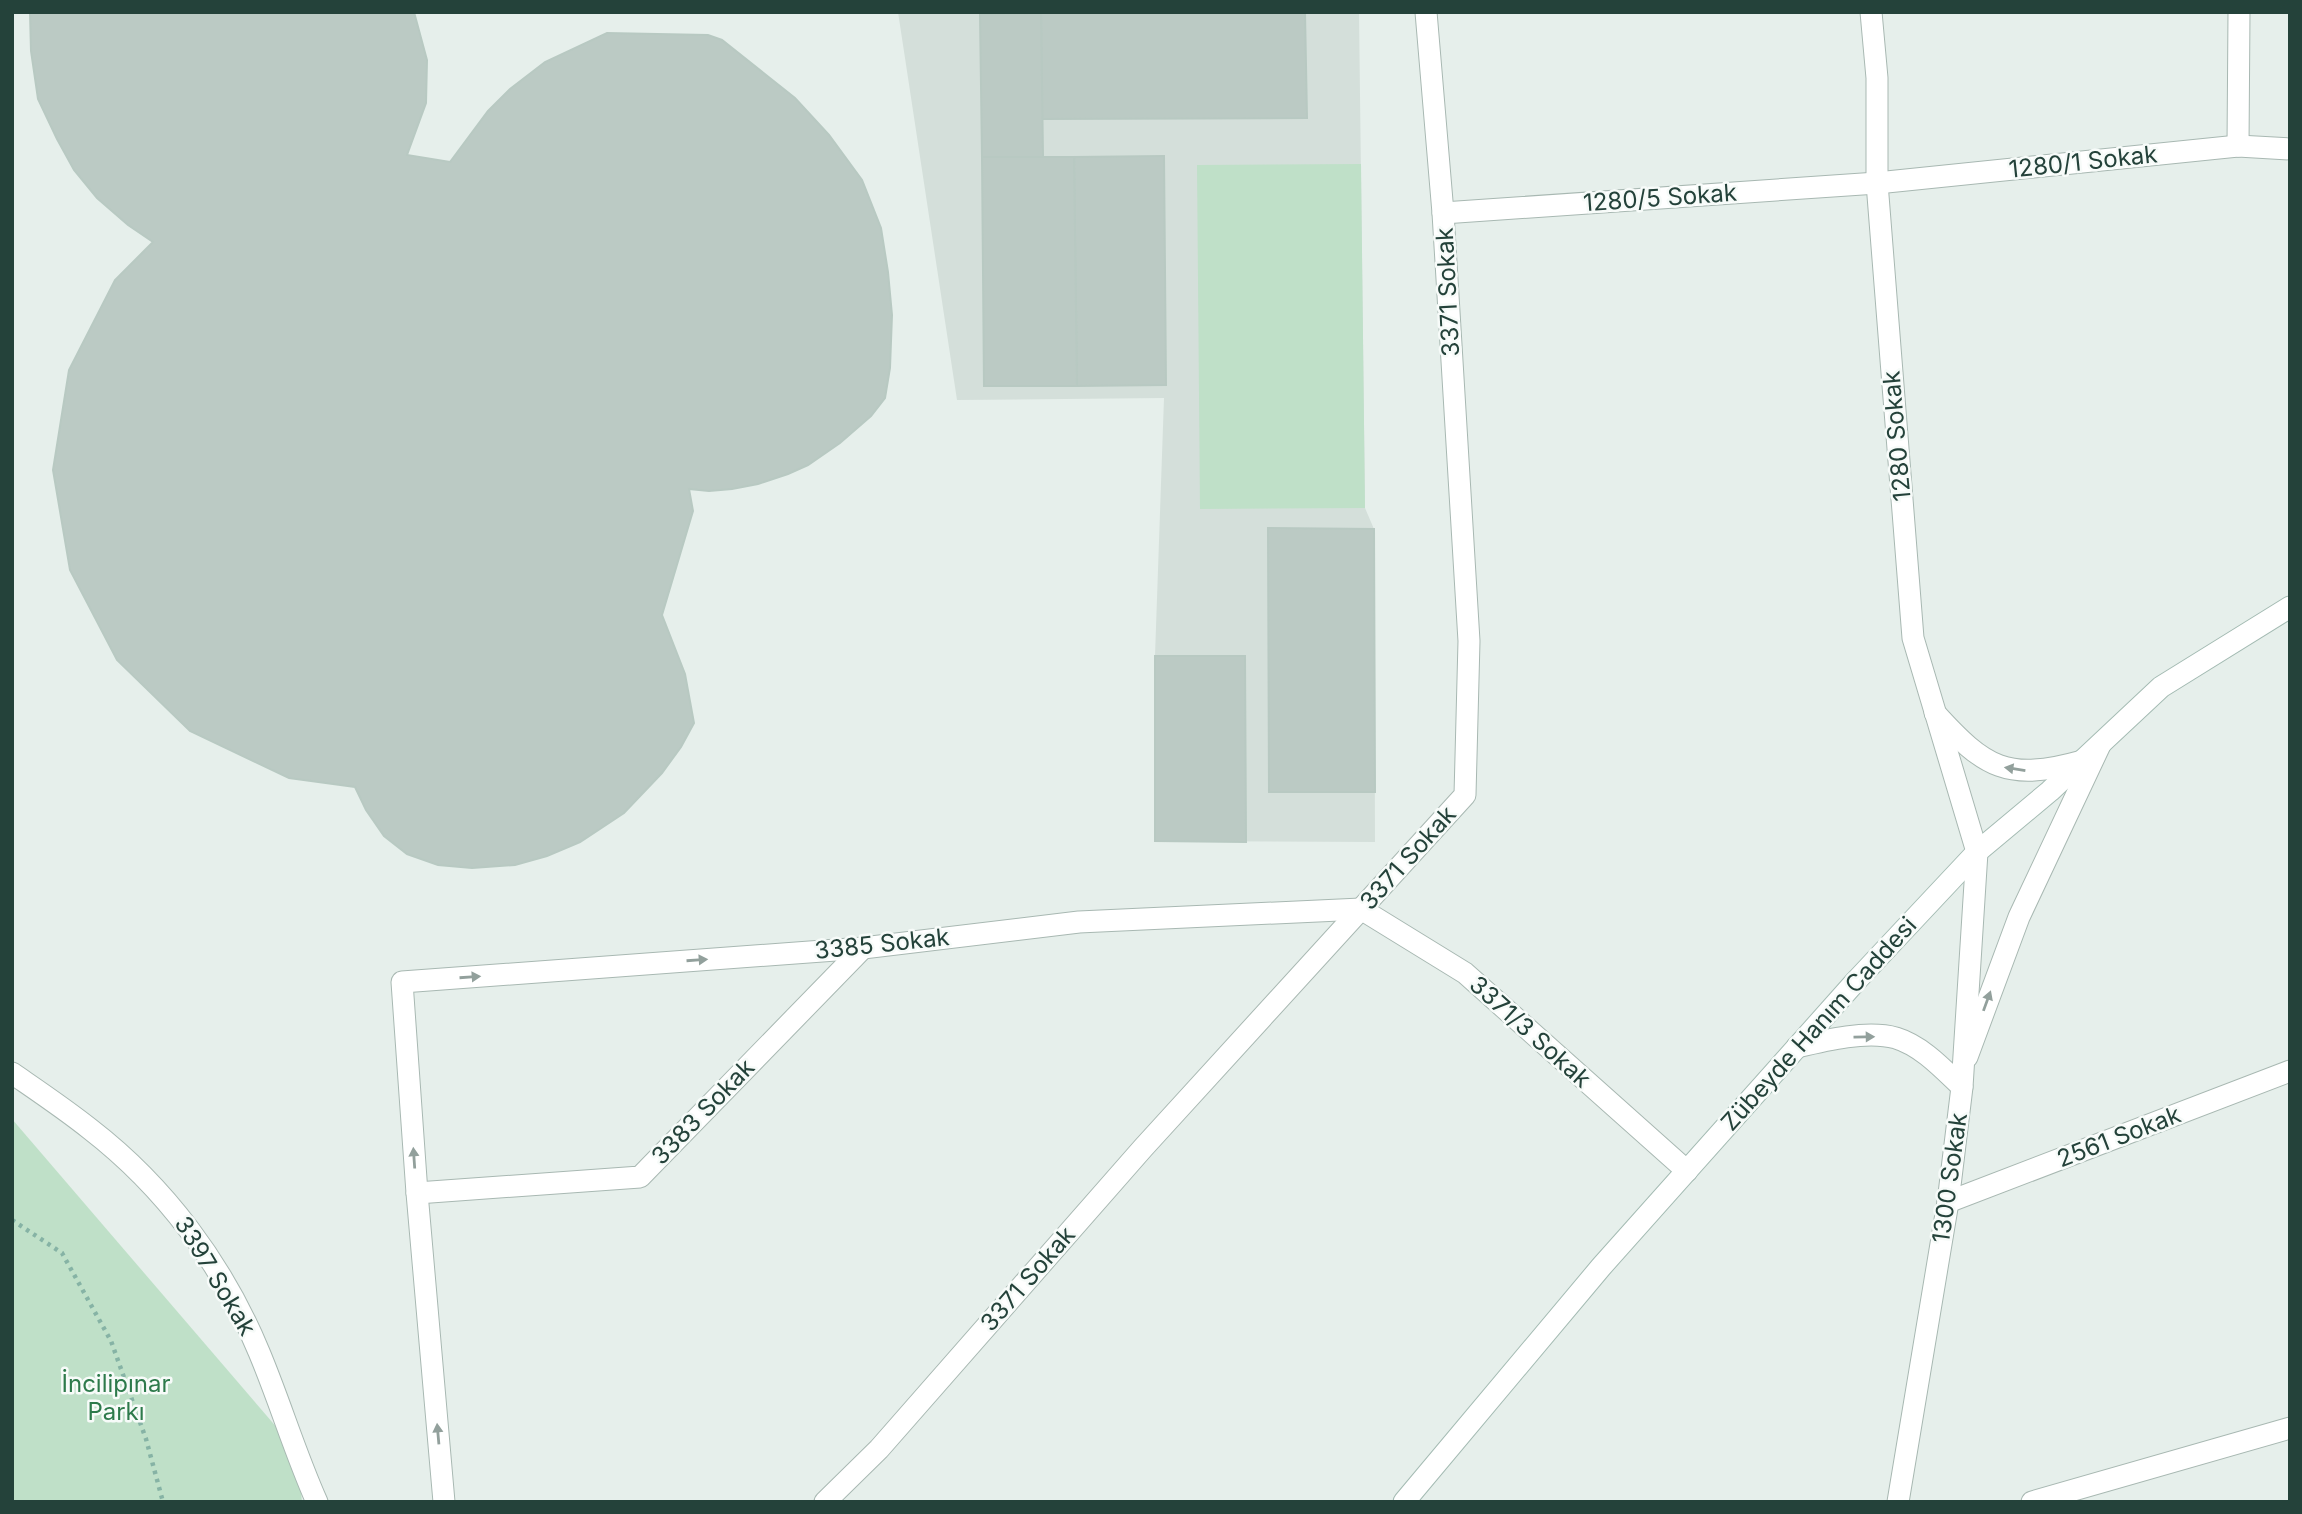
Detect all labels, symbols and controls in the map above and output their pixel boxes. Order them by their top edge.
street label: 1280/1 Sokak [2007,139,2159,184]
street label: 1280/5 Sokak [1582,178,1738,217]
street label: 3371 Sokak [1430,227,1465,357]
street label: 1280 Sokak [1876,370,1917,502]
one-way arrow [2004,763,2026,774]
street label: 3371 Sokak [1354,800,1462,915]
street label: Zübeyde Hanım Caddesi [1715,911,1922,1137]
street label: 3385 Sokak [813,922,951,965]
one-way arrow [686,954,708,965]
street label: 3371/3 Sokak [1464,970,1597,1094]
one-way arrow [459,971,481,982]
one-way arrow [1982,990,1993,1011]
one-way arrow [1853,1031,1875,1042]
street label: 3383 Sokak [645,1053,760,1171]
street label: 2561 Sokak [2053,1100,2185,1173]
street label: 1300 Sokak [1926,1111,1973,1245]
one-way arrow [409,1147,420,1169]
street label: 3397 Sokak [168,1211,262,1341]
street label: 3371 Sokak [974,1220,1081,1337]
park label: İncilipınar Parkı [62,1369,170,1426]
one-way arrow [432,1423,443,1445]

